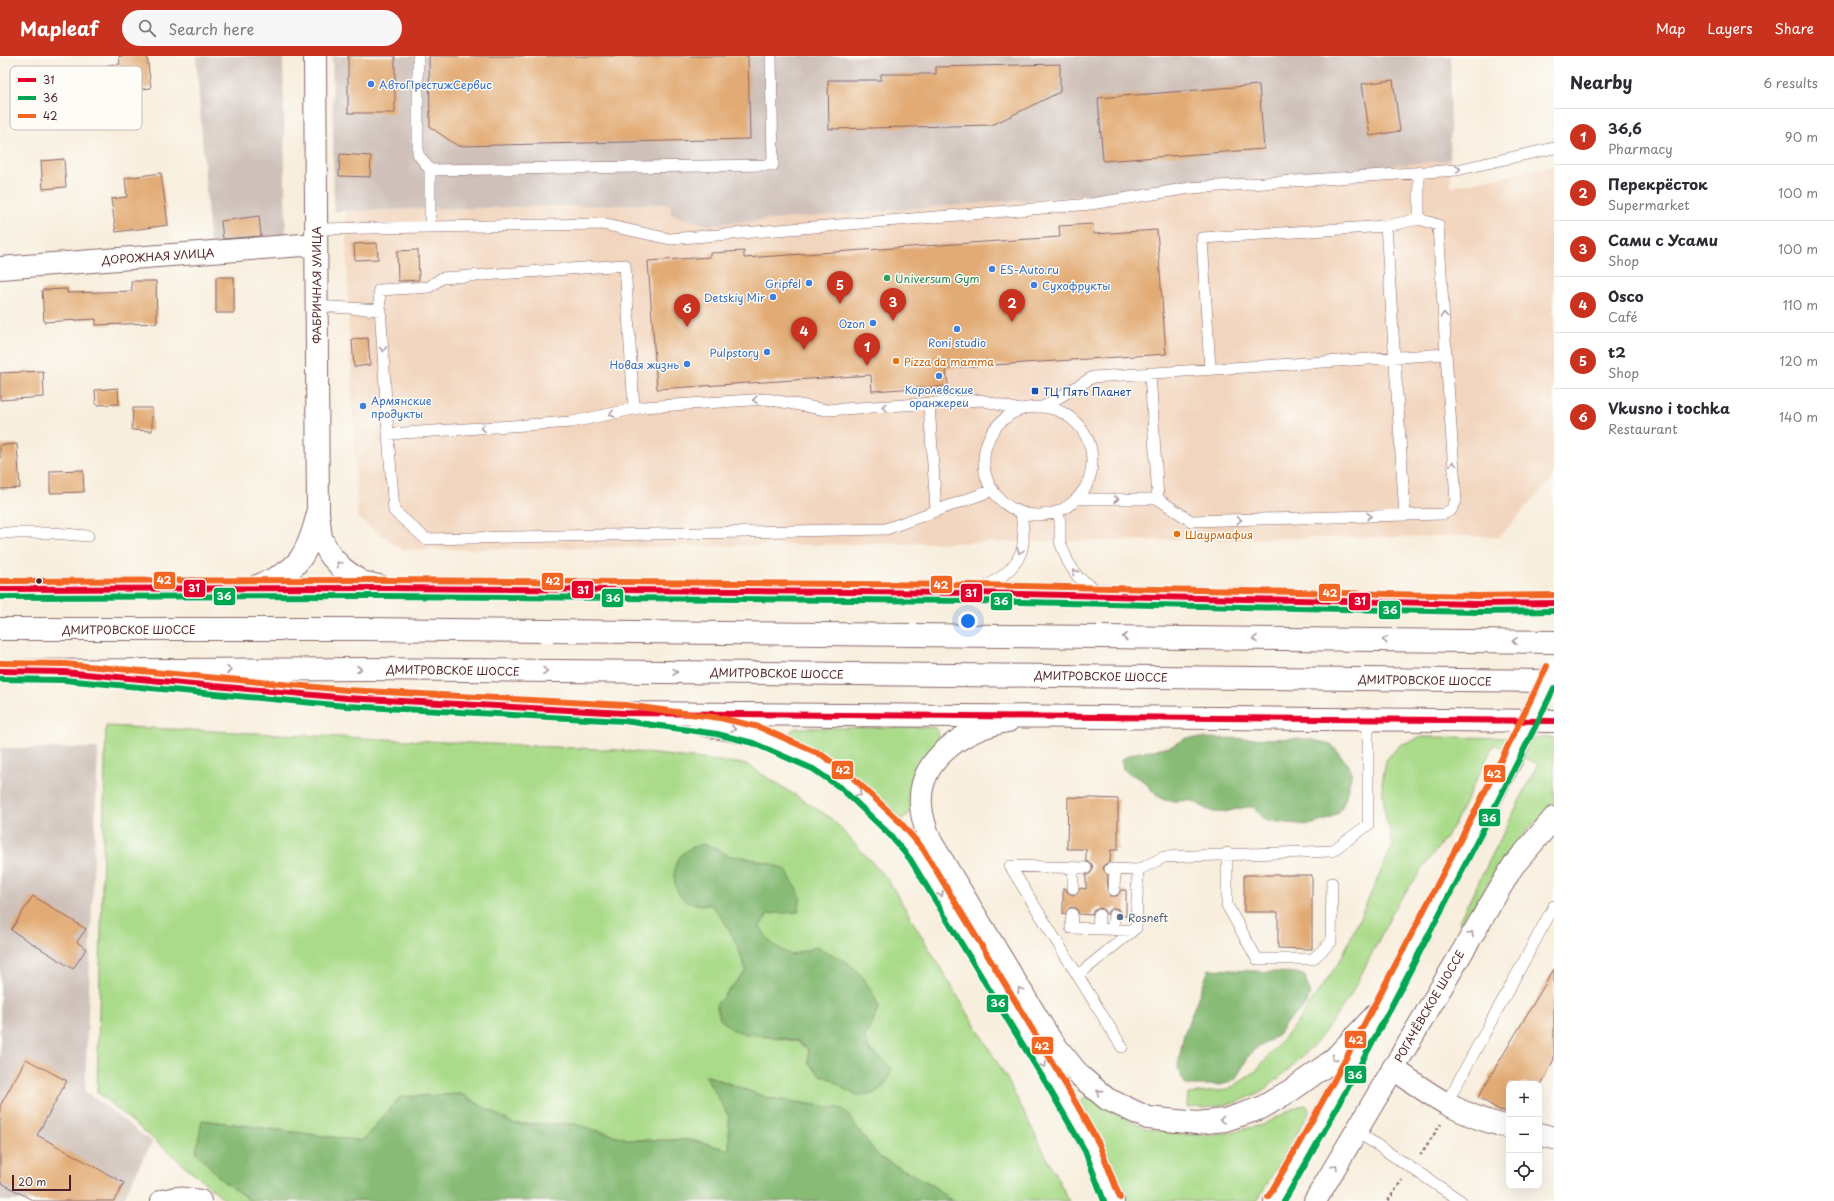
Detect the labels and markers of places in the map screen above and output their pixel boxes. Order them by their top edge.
place label: АвтоПрестижСервис [379,76,492,93]
marker: АвтоПрестижСервис [366,79,376,89]
place label: ES-Auto.ru [1000,261,1059,278]
marker: ES-Auto.ru [987,264,997,274]
place label: Universum Gym [895,270,980,287]
pin: 5 [827,271,853,304]
marker: Universum Gym [882,273,892,283]
place label: Gripfel [765,275,801,292]
place label: Сухофрукты [1042,277,1110,294]
marker: Gripfel [804,278,814,288]
marker: Сухофрукты [1029,280,1039,290]
pin: 3 [880,288,906,321]
place label: Detskiy Mir [704,289,765,306]
pin: 2 [999,289,1025,322]
marker: Detskiy Mir [768,292,778,302]
pin: 6 [674,294,700,327]
place label: Ozon [839,315,865,332]
pin: 4 [791,317,817,350]
marker: Ozon [868,318,878,328]
marker: Roni studio [952,324,962,334]
pin: 1 [854,333,880,366]
place label: Roni studio [928,334,986,351]
place label: Pulpstory [710,344,759,361]
marker: Pulpstory [762,347,772,357]
place label: Pizza da mamma [904,353,994,370]
place label: Новая жизнь [610,356,679,373]
marker: Pizza da mamma [891,356,901,366]
marker: Новая жизнь [682,359,692,369]
marker: Королевские оранжереи [934,371,944,381]
place label: Королевские оранжереи [905,381,974,411]
place label: ТЦ Пять Планет [1043,383,1132,400]
marker: ТЦ Пять Планет [1030,386,1040,396]
place label: Армянские продукты [371,392,432,422]
marker: Армянские продукты [358,401,368,411]
place label: Шаурмафия [1185,526,1253,543]
marker: Шаурмафия [1172,529,1182,539]
unlabelled marker [34,576,44,586]
place label: Rosneft [1128,909,1169,926]
marker: Rosneft [1115,912,1125,922]

